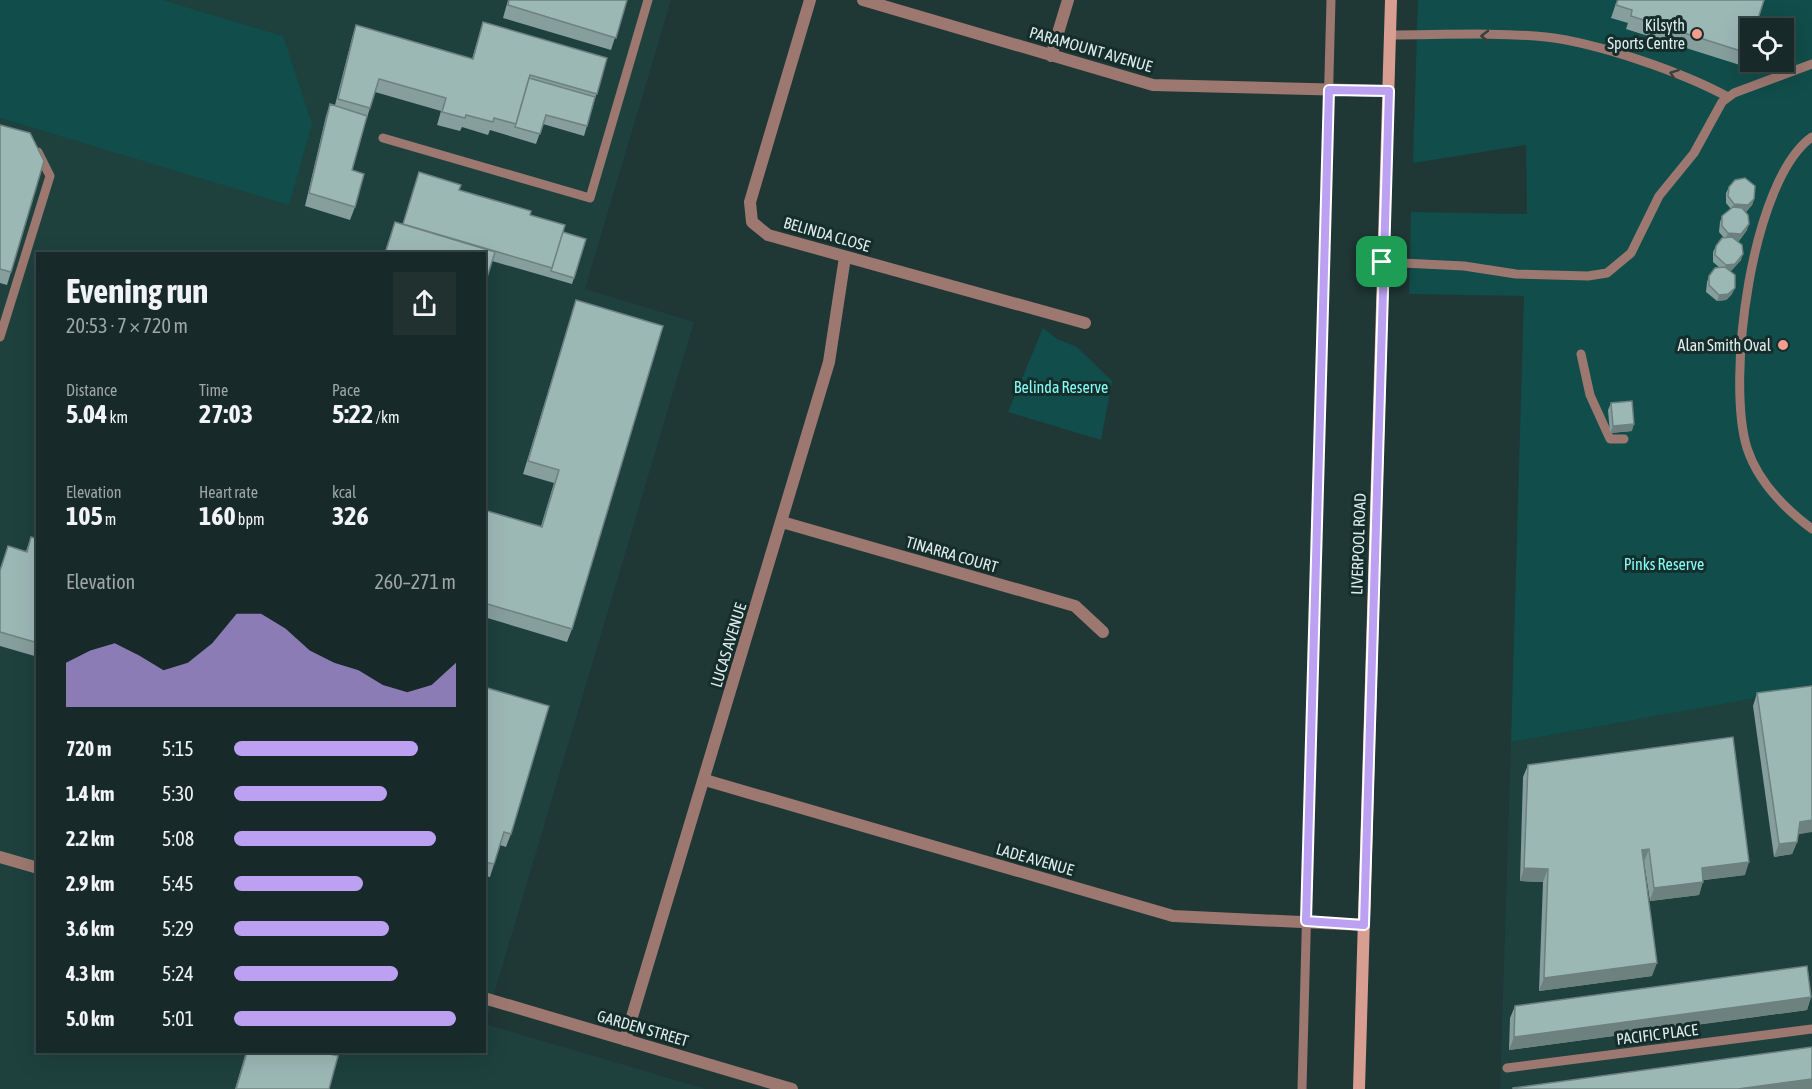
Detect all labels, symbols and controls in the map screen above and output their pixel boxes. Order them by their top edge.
place label: Kilsyth Sports Centre [1607,16,1685,53]
map controls [1740,18,1794,72]
button: locate [1740,18,1794,72]
street label: PARAMOUNT AVENUE [1028,23,1155,75]
marker: Kilsyth Sports Centre [1690,27,1704,41]
one-way arrow [1480,30,1489,42]
one-way arrow [1669,69,1680,82]
street label: BELINDA CLOSE [782,213,872,255]
pin [1356,236,1407,287]
icon: arrive [1365,245,1398,278]
text: Evening run [66,272,208,310]
button: share [393,272,456,335]
text: 20:53 · 7 × 720 m [66,314,188,337]
place label: Alan Smith Oval [1678,336,1772,354]
marker: Alan Smith Oval [1776,338,1790,352]
park label: Belinda Reserve [1014,378,1108,396]
text: Distance [66,381,117,399]
text: Time [199,381,228,399]
text: Pace [332,381,360,399]
text: 5.04 [66,399,107,429]
text: 27:03 [199,399,253,429]
text: 5:22 [332,399,373,429]
text: km [107,408,128,426]
text: /km [373,408,399,426]
text: Elevation [66,483,121,501]
text: Heart rate [199,483,258,501]
text: kcal [332,483,356,501]
street label: LIVERPOOL ROAD [1347,493,1369,595]
text: 105 [66,501,103,531]
text: 160 [199,501,236,531]
text: 326 [332,501,369,531]
text: m [103,510,116,528]
text: bpm [236,510,265,528]
street label: TINARRA COURT [904,532,1000,576]
park label: Pinks Reserve [1624,555,1704,573]
text: Elevation [66,570,135,593]
text: 260–271 m [374,570,456,593]
street label: LUCAS AVENUE [707,600,749,689]
text: 720 m [66,737,111,760]
text: 5:15 [162,737,194,760]
text: 1.4 km [66,782,114,805]
text: 5:30 [162,782,194,805]
text: 2.2 km [66,827,114,850]
text: 5:08 [162,827,194,850]
street label: LADE AVENUE [994,839,1076,879]
text: 2.9 km [66,872,114,895]
text: 5:45 [162,872,194,895]
text: 3.6 km [66,917,114,940]
text: 5:29 [162,917,194,940]
text: 4.3 km [66,962,114,985]
text: 5:24 [162,962,194,985]
street label: GARDEN STREET [595,1006,691,1050]
text: 5.0 km [66,1007,114,1030]
text: 5:01 [162,1007,194,1030]
street label: PACIFIC PLACE [1615,1020,1699,1048]

